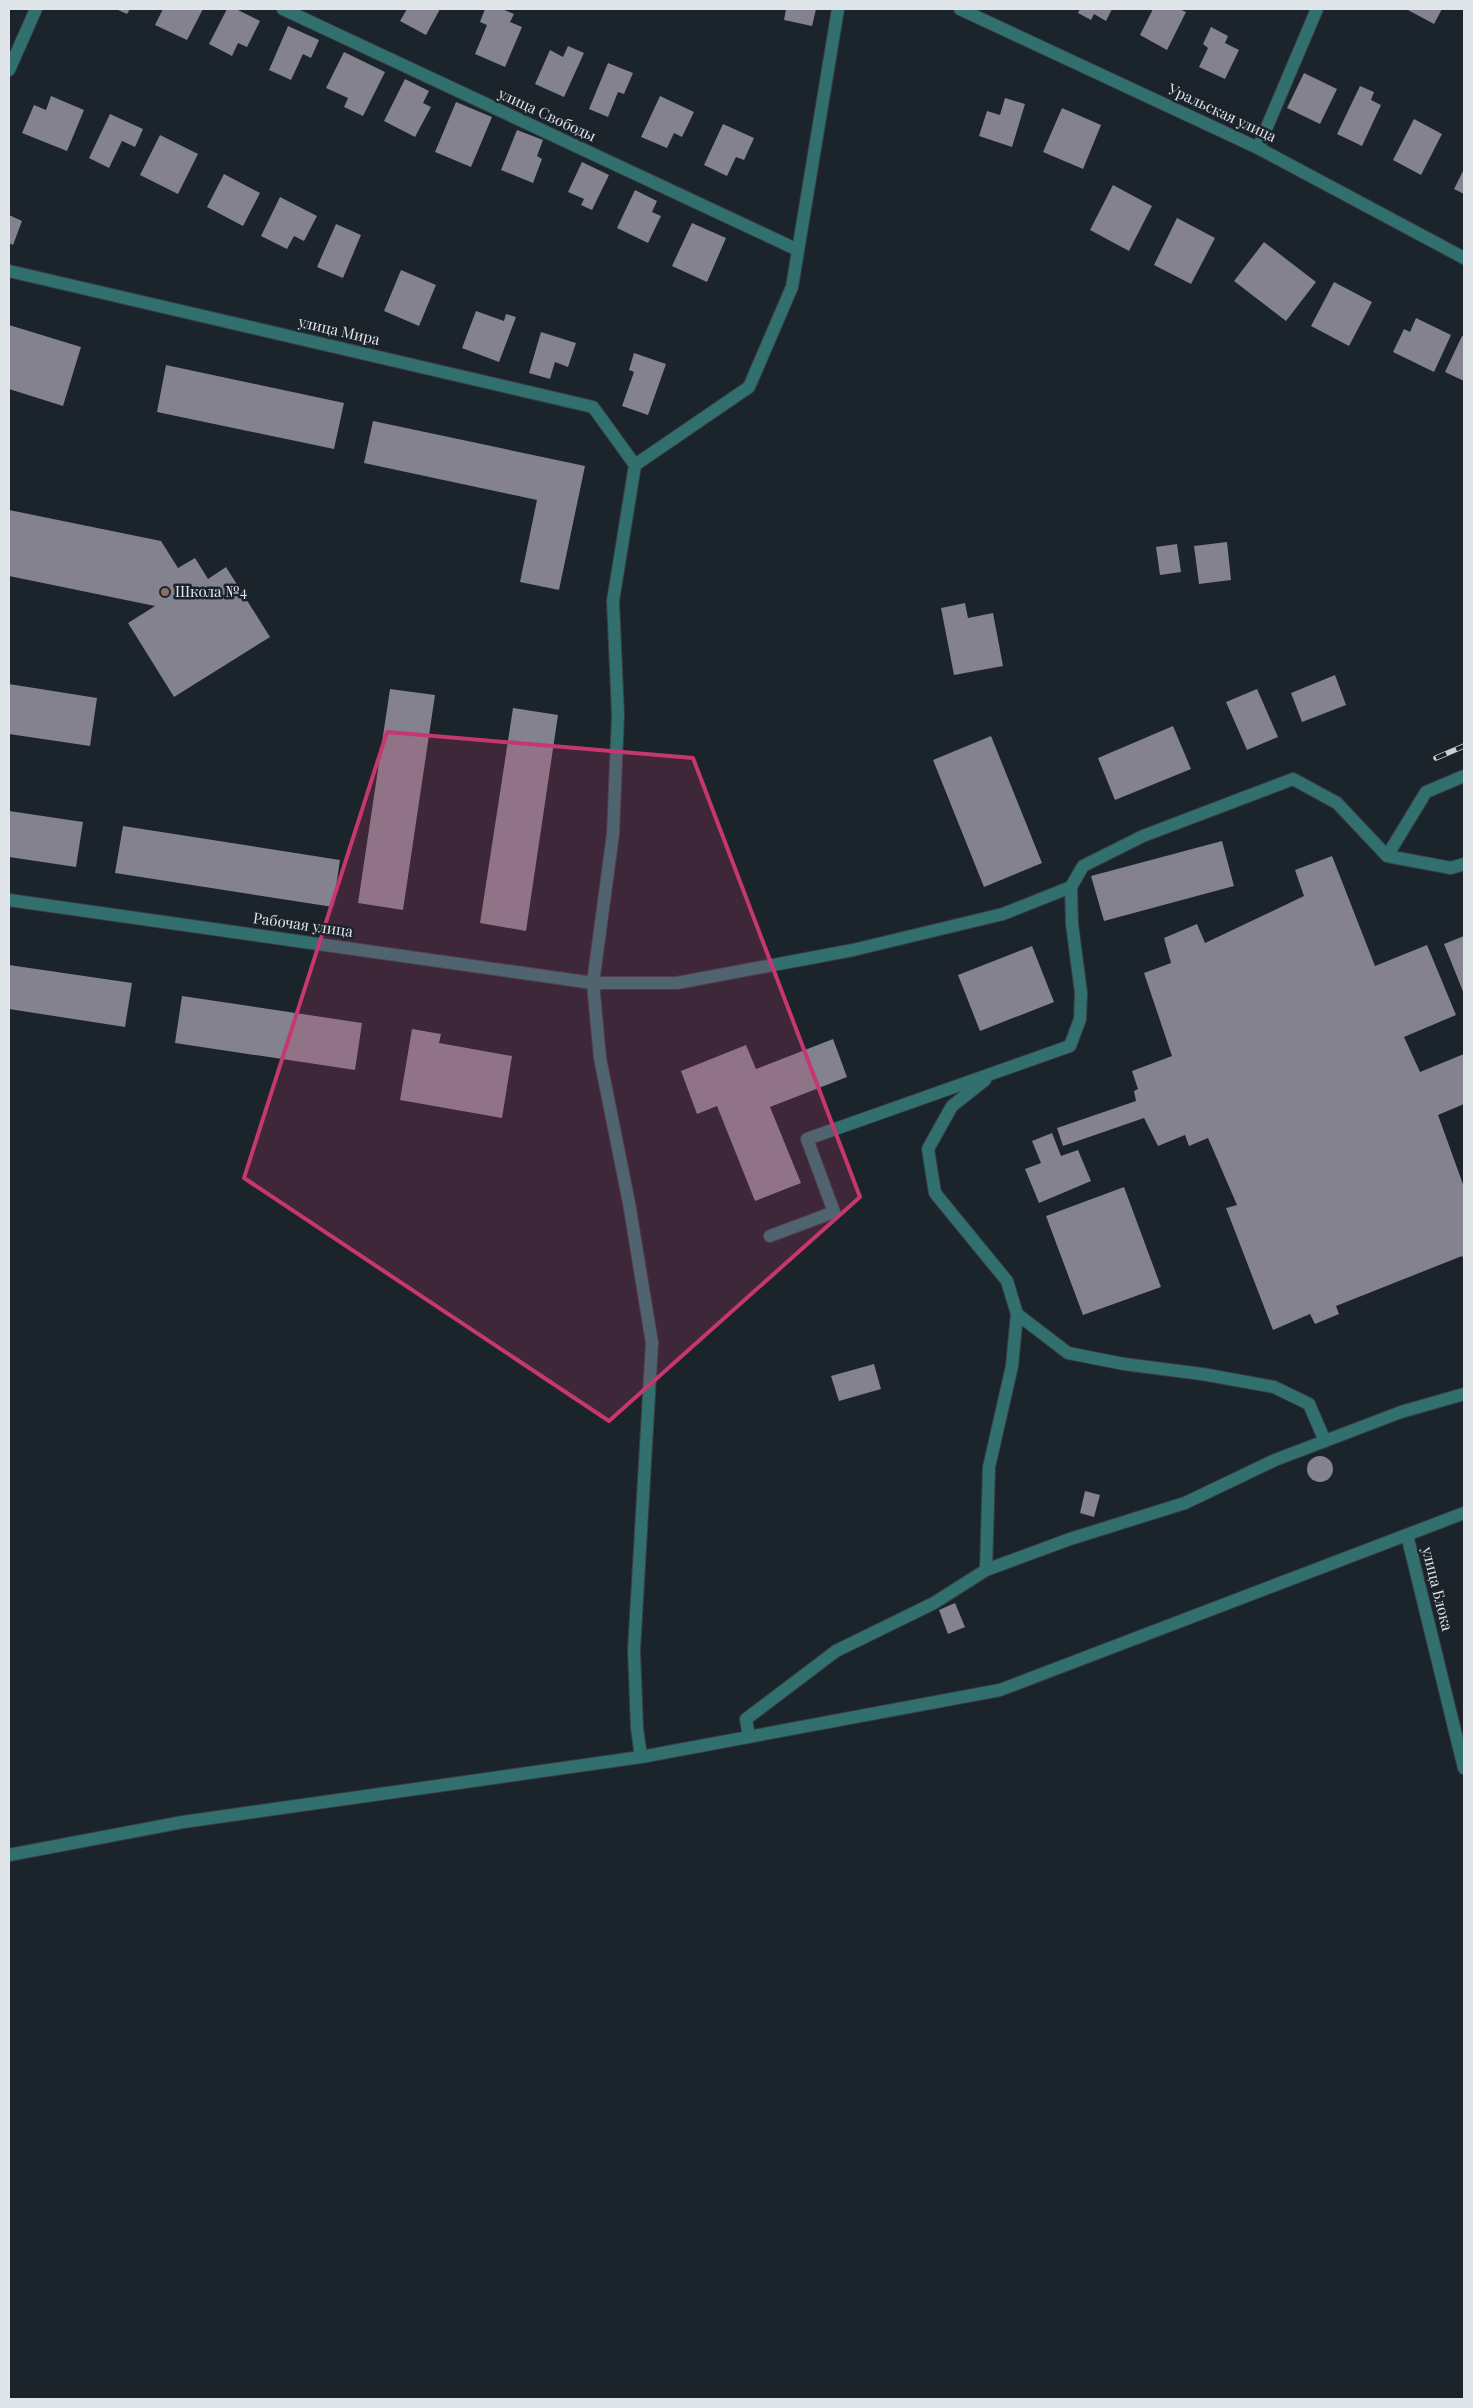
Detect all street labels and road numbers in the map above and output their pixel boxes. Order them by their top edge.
street label: Уральская улица [1164,78,1280,146]
street label: улица Свободы [494,82,600,146]
street label: улица Мира [296,311,382,349]
street label: Рабочая улица [252,907,355,941]
street label: улица Блока [1418,1544,1458,1633]

